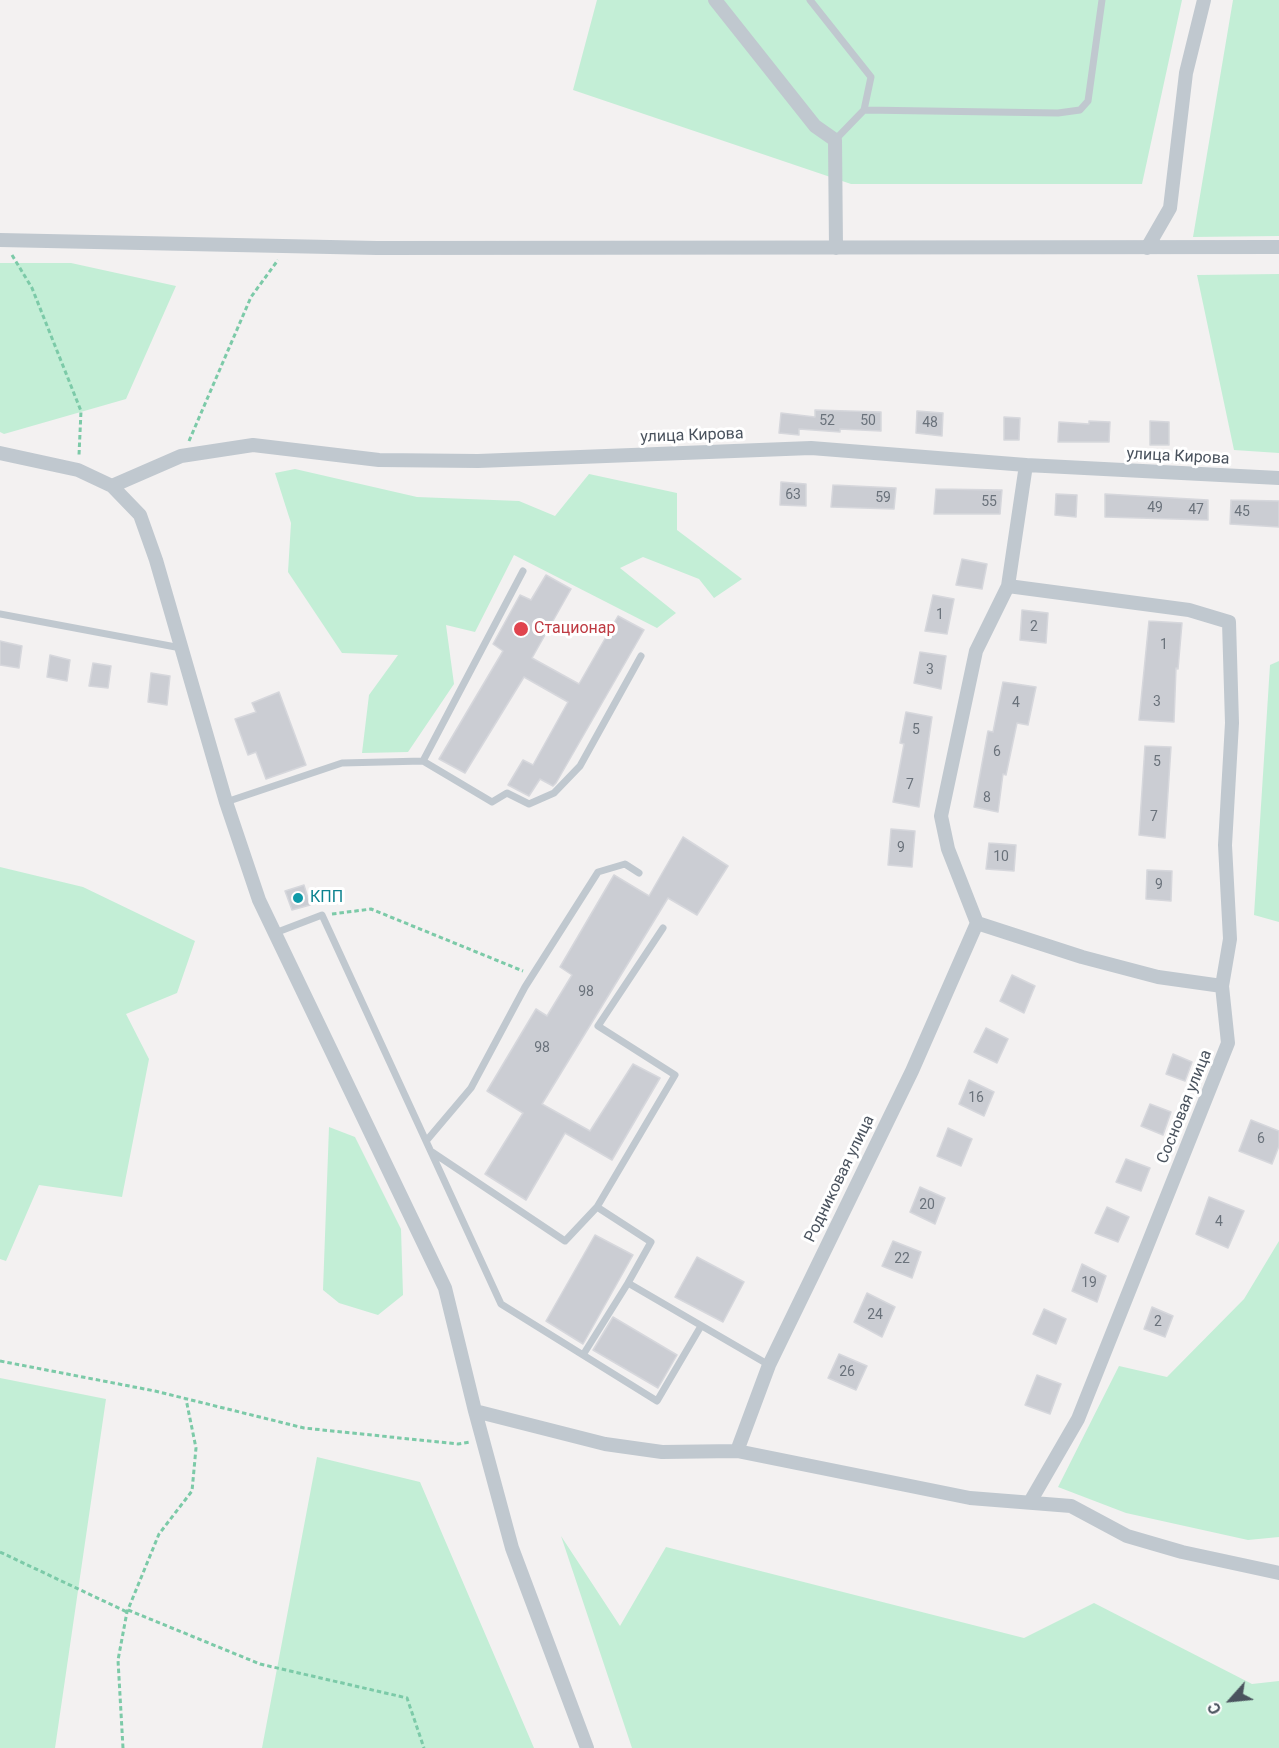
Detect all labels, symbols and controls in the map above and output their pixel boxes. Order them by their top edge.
house number: 52 [819,413,835,429]
house number: 50 [860,413,876,429]
house number: 48 [922,415,938,431]
street label: улица Кирова [640,425,744,447]
street label: улица Кирова [1126,445,1230,469]
house number: 63 [785,487,801,503]
house number: 59 [875,490,891,506]
house number: 55 [981,494,997,510]
house number: 49 [1147,500,1163,516]
house number: 47 [1188,502,1204,518]
house number: 45 [1234,504,1250,520]
house number: 1 [936,607,944,623]
place label: Стационар [534,619,615,639]
house number: 2 [1030,619,1038,635]
marker: Стационар [512,620,530,638]
house number: 1 [1160,637,1168,653]
house number: 3 [926,662,934,678]
house number: 3 [1153,694,1161,710]
house number: 4 [1012,695,1020,711]
house number: 5 [912,722,920,738]
house number: 6 [993,744,1001,760]
house number: 5 [1153,754,1161,770]
house number: 7 [906,777,914,793]
house number: 8 [983,790,991,806]
house number: 7 [1150,809,1158,825]
house number: 9 [897,840,905,856]
house number: 10 [993,849,1009,865]
house number: 9 [1155,877,1163,893]
place label: КПП [310,888,343,908]
marker: КПП [291,891,305,905]
house number: 98 [578,984,594,1000]
house number: 98 [534,1040,550,1056]
street label: Сосновая улица [1153,1047,1217,1167]
house number: 16 [968,1090,984,1106]
street label: Родниковая улица [801,1112,879,1246]
house number: 6 [1257,1131,1265,1147]
house number: 20 [919,1197,935,1213]
house number: 4 [1215,1214,1223,1230]
house number: 22 [894,1251,910,1267]
house number: 19 [1081,1275,1097,1291]
house number: 24 [867,1307,883,1323]
house number: 2 [1154,1314,1162,1330]
house number: 26 [839,1364,855,1380]
north arrow [1201,1670,1261,1730]
text: С [1204,1699,1225,1717]

